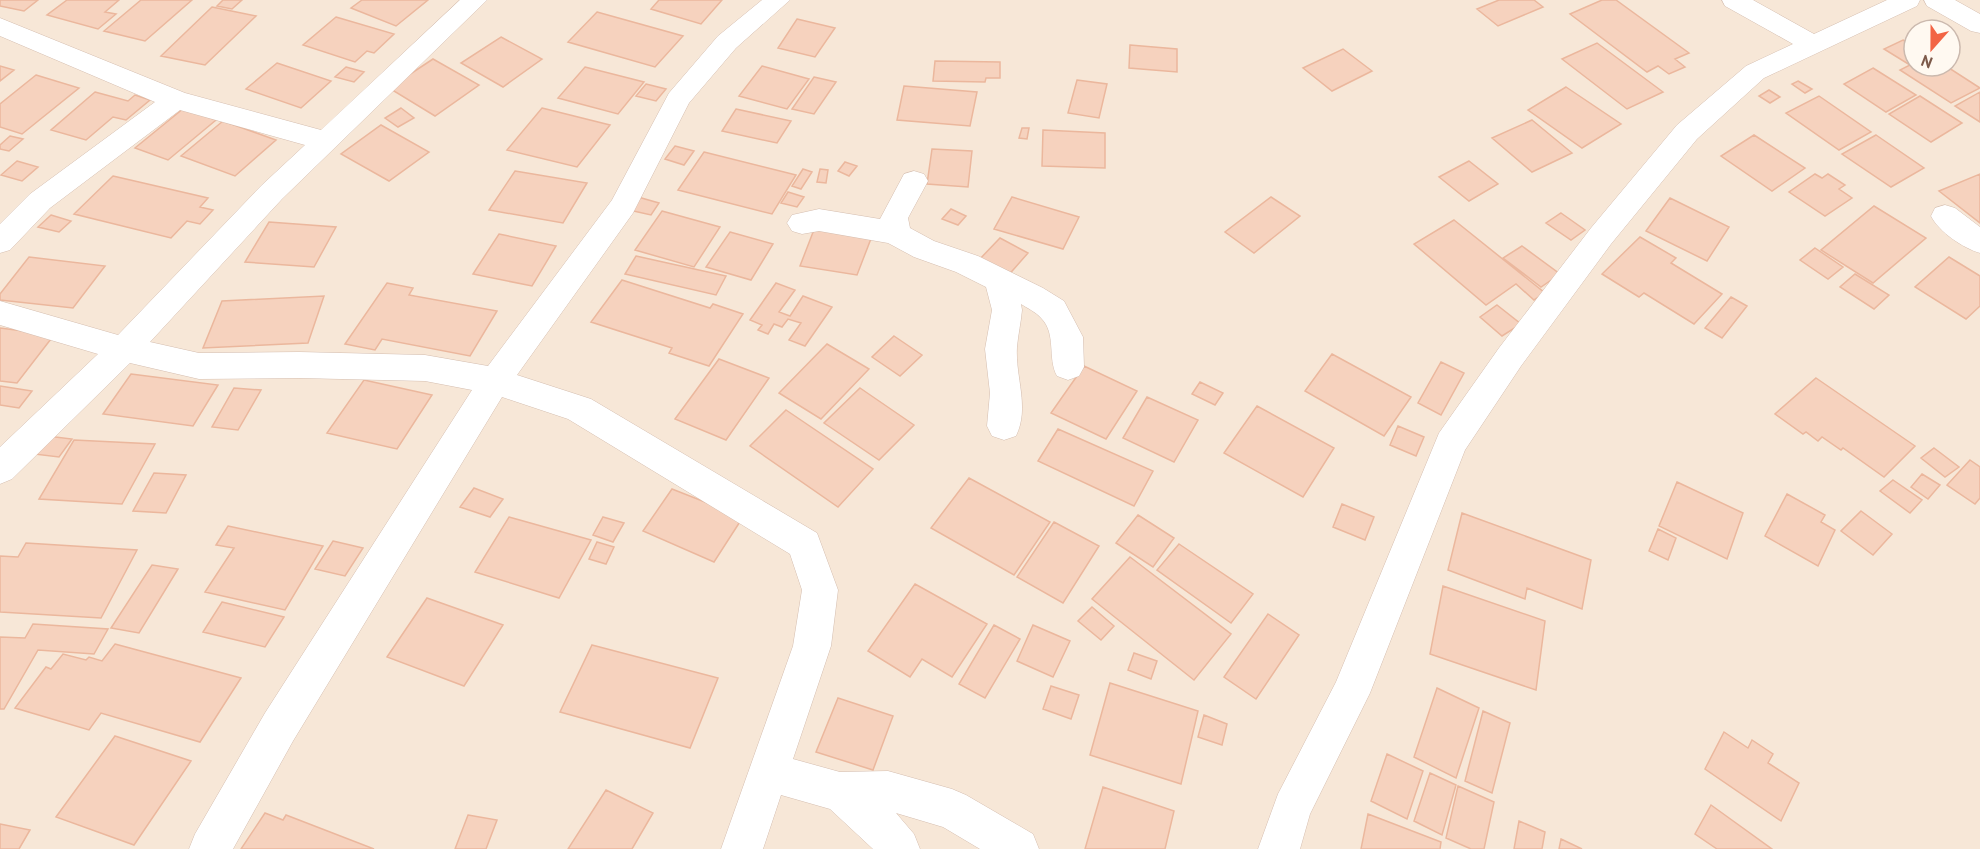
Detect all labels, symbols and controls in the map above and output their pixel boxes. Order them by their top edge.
north arrow [1902,18,1962,78]
text: N [1918,51,1935,73]

